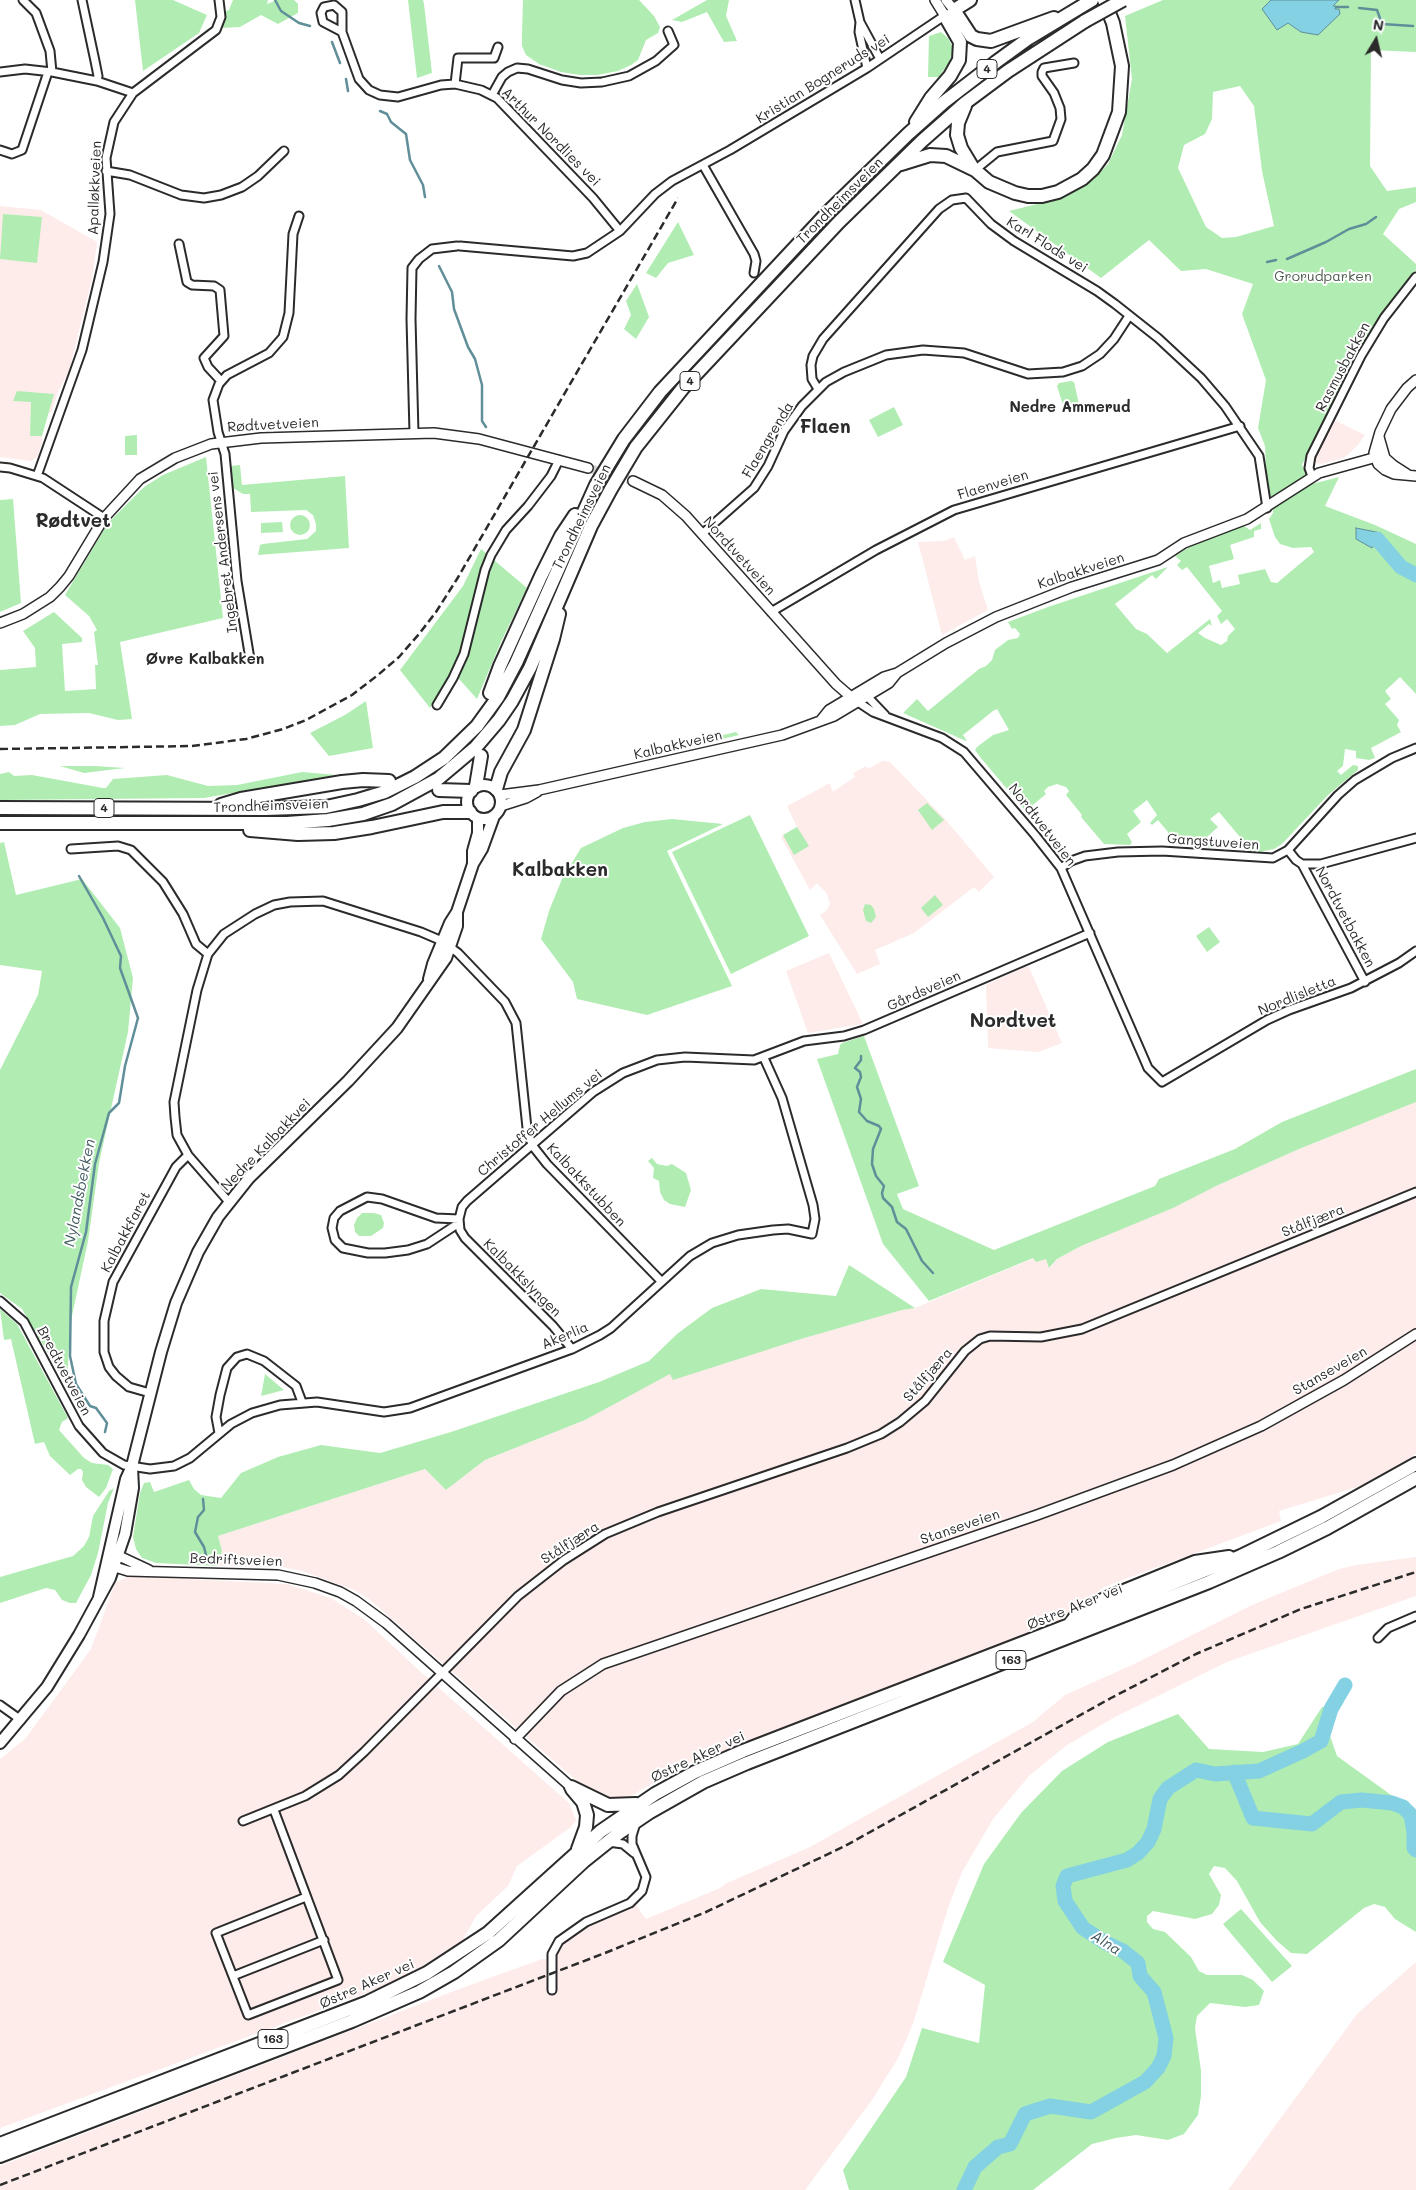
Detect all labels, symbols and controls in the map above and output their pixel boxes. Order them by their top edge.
text: N [1372,14,1385,35]
north arrow [1351,15,1401,65]
street label: Kristian Bogneruds vei [753,31,893,127]
road number: 4 [977,60,997,78]
street label: Arthur Nordlies vei [498,84,604,190]
street label: Apalløkkveien [85,141,105,235]
street label: Trondheimsveien [793,154,887,248]
street label: Karl Flods vei [1003,213,1091,277]
park label: Grorudparken [1274,269,1372,285]
street label: Rasmusbakken [1312,319,1374,415]
road number: 4 [680,372,700,391]
district label: Nedre Ammerud [1009,398,1131,416]
street label: Flaengrenda [739,399,797,481]
street label: Rødtvetveien [227,414,319,436]
district label: Flaen [799,416,851,438]
street label: Trondheimsveien [549,461,615,573]
street label: Flaenveien [956,466,1030,504]
street label: Ingebret Andersens vei [205,470,241,634]
district label: Rødtvet [35,510,111,532]
street label: Nordtvetveien [699,513,779,599]
street label: Kalbakkveien [1036,549,1126,593]
district label: Øvre Kalbakken [146,650,264,668]
street label: Kalbakkveien [632,727,724,763]
street label: Nordtvetveien [1005,781,1079,869]
street label: Trondheimsveien [213,796,329,816]
road number: 4 [94,798,114,818]
street label: Gangstuveien [1166,830,1260,854]
district label: Kalbakken [512,859,608,881]
street label: Nordtvetbakken [1311,864,1379,970]
street label: Gårdsveien [885,967,963,1015]
street label: Nordlisletta [1256,973,1338,1019]
district label: Nordtvet [970,1010,1056,1032]
street label: Christoffer Hellums vei [474,1066,606,1180]
street label: Nedre Kalbakkvei [218,1095,314,1195]
water label: Nylandsbekken [61,1138,99,1248]
street label: Kalbakkstubben [543,1140,629,1230]
street label: Kalbakkfaret [98,1189,154,1275]
street label: Stålfjæra [1279,1201,1347,1241]
street label: Kalbakkslyngen [480,1236,564,1320]
street label: Akerlia [539,1319,591,1353]
street label: Bredtvetveien [33,1324,95,1418]
street label: Stanseveien [1290,1343,1370,1399]
street label: Stålfjæra [900,1345,956,1405]
street label: Stanseveien [918,1506,1002,1548]
street label: Stålfjæra [538,1518,602,1568]
street label: Bedriftsveien [189,1550,283,1570]
street label: Østre Aker vei [1025,1580,1125,1634]
road number: 163 [996,1650,1026,1670]
street label: Østre Aker vei [648,1728,748,1786]
water label: Alna [1088,1927,1124,1959]
street label: Østre Aker vei [317,1956,417,2012]
road number: 163 [258,2030,288,2048]

